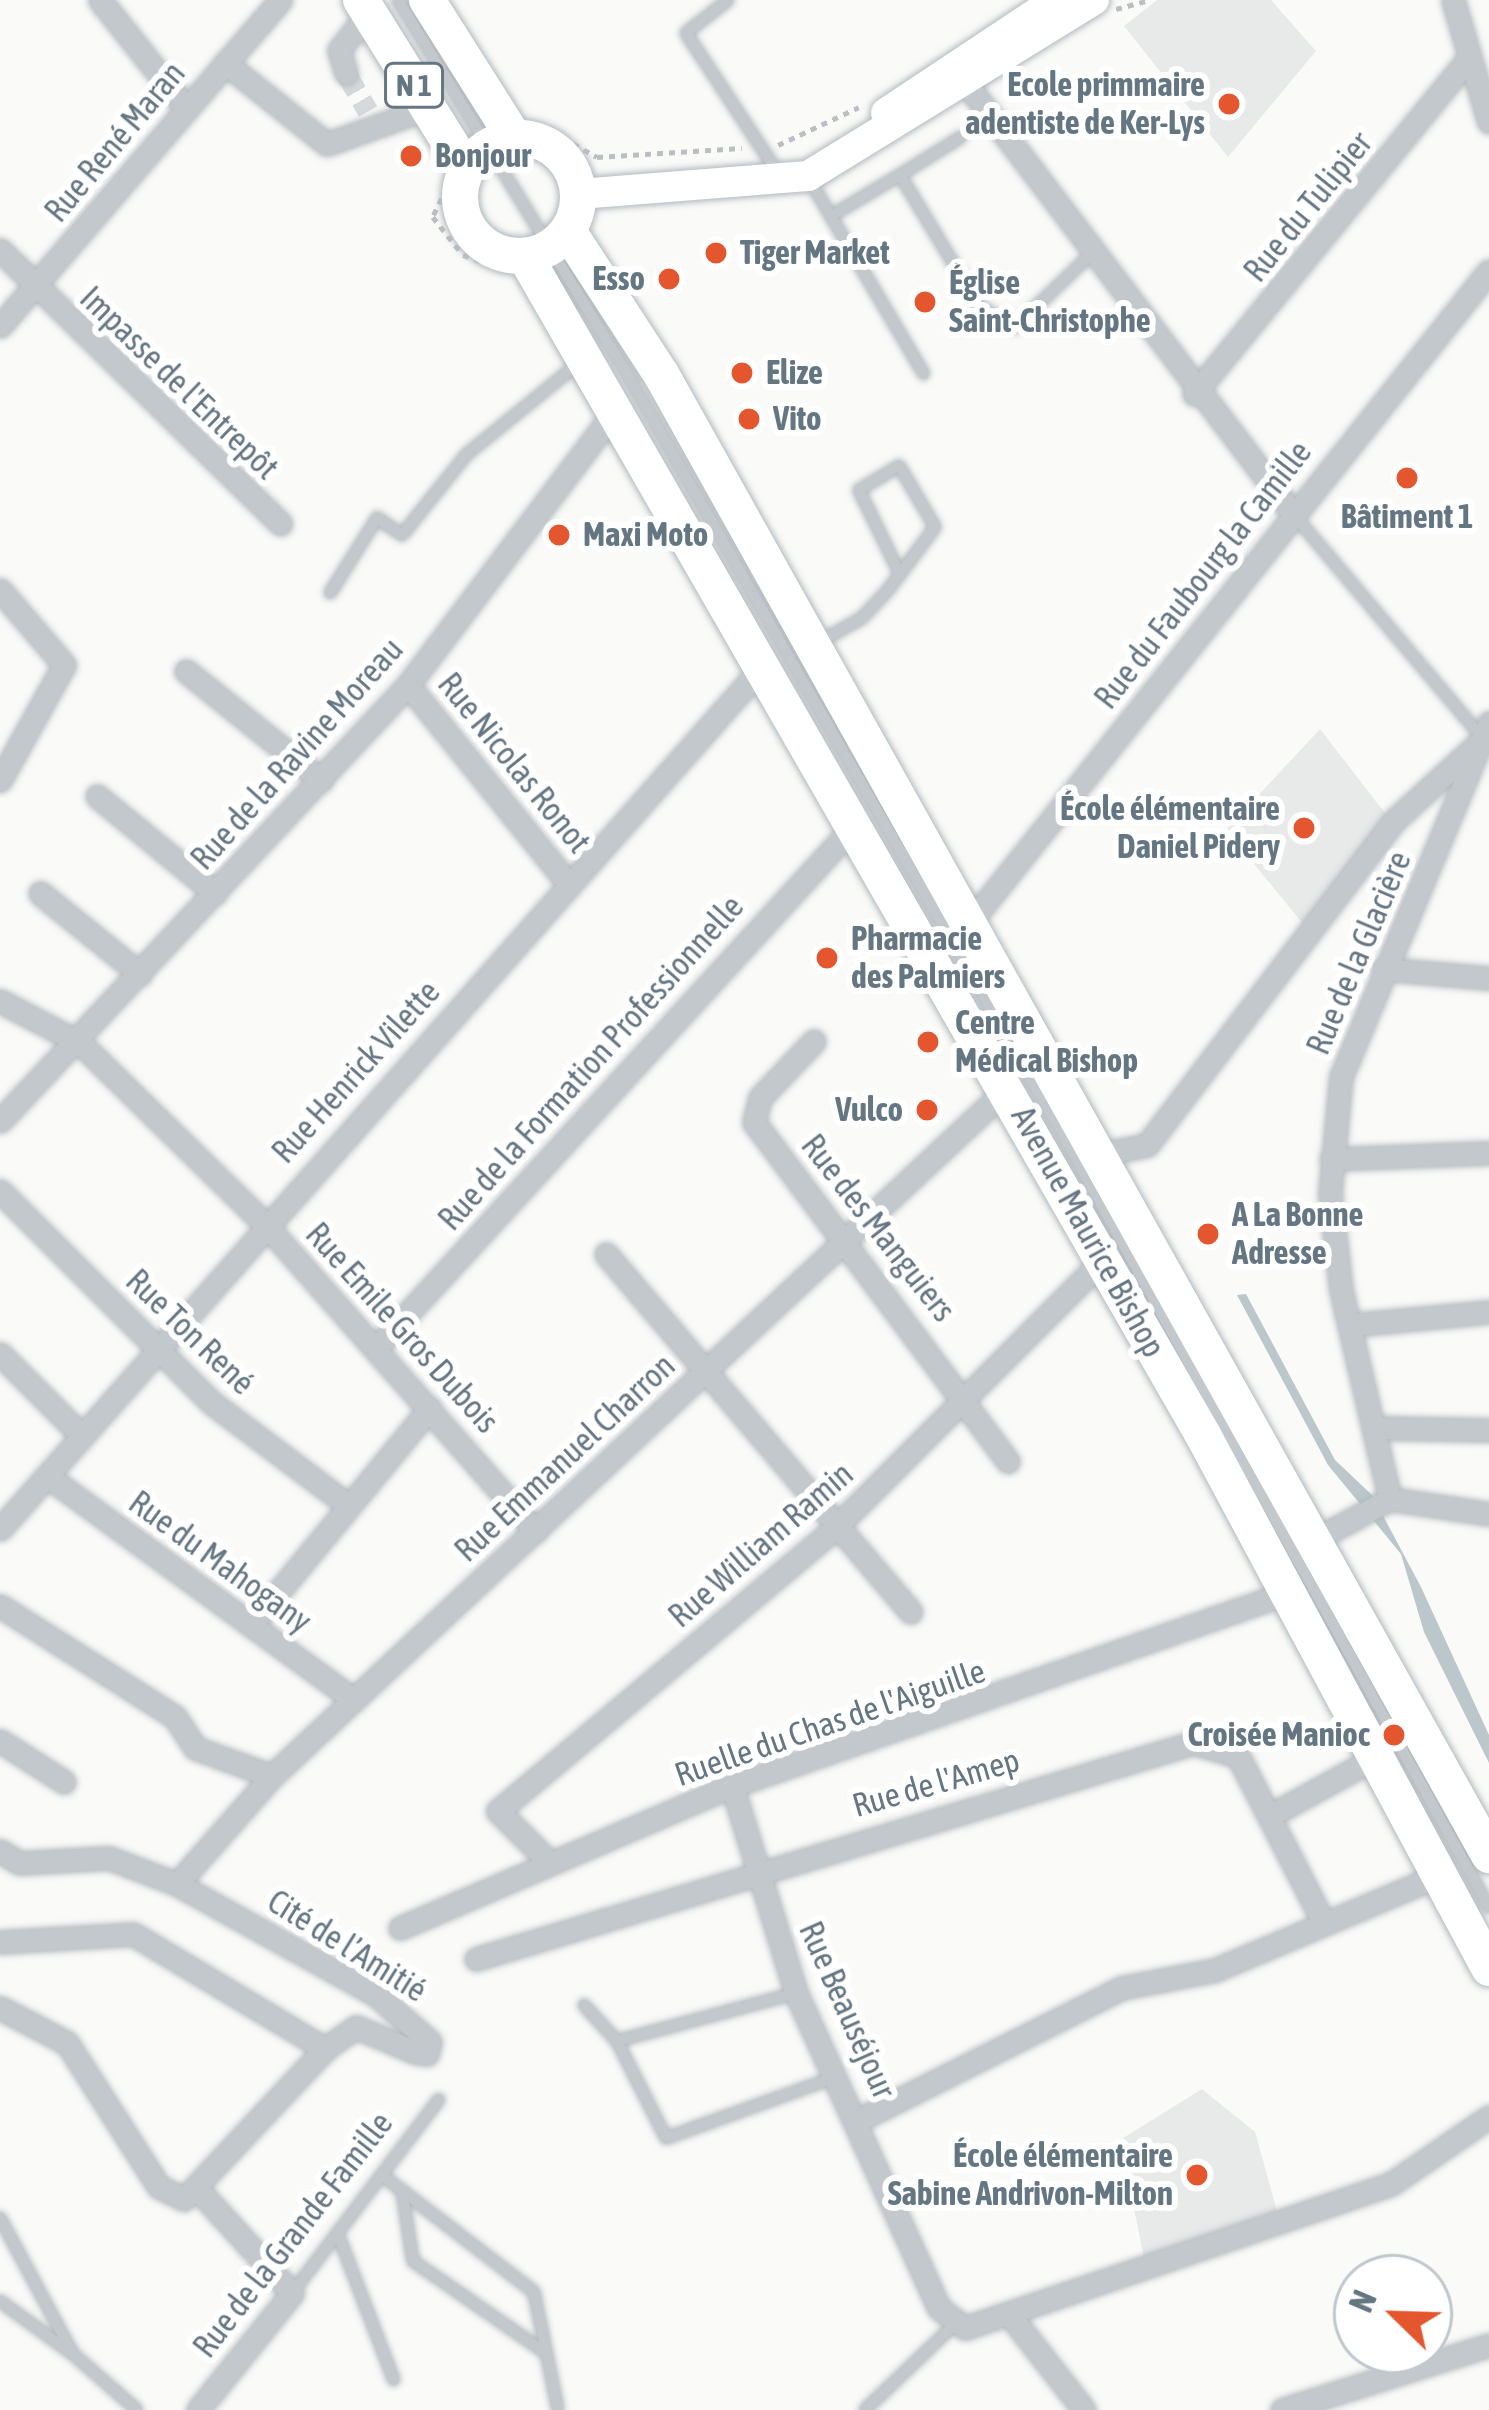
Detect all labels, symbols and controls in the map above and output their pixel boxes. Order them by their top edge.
street label: Rue René Maran [37,54,193,230]
road number: N 1 [384,61,444,109]
place label: Ecole primmaire adentiste de Ker-Lys [965,65,1205,143]
marker: Ecole primmaire adentiste de Ker-Lys [1216,91,1242,117]
street label: Rue du Tulipier [1236,124,1380,290]
place label: Bonjour [435,136,531,176]
marker: Bonjour [398,143,424,169]
place label: Tiger Market [740,233,890,273]
marker: Tiger Market [703,240,729,266]
place label: Esso [592,259,645,299]
place label: Église Saint-Christophe [949,263,1151,341]
marker: Esso [656,266,682,292]
street label: Impasse de l'Entrepôt [72,278,286,488]
marker: Église Saint-Christophe [912,289,938,315]
place label: Elize [766,353,823,393]
marker: Elize [729,360,755,386]
place label: Vito [773,399,821,439]
marker: Vito [736,406,762,432]
street label: Rue du Faubourg la Camille [1086,433,1320,717]
marker: Bâtiment 1 [1394,465,1420,491]
place label: Bâtiment 1 [1341,497,1473,537]
place label: Maxi Moto [583,515,708,555]
marker: Maxi Moto [546,522,572,548]
street label: Rue de la Ravine Moreau [183,630,411,878]
street label: Rue Nicolas Ronot [429,665,599,861]
place label: École élémentaire Daniel Pidery [1060,789,1280,867]
marker: École élémentaire Daniel Pidery [1291,815,1317,841]
street label: Rue de la Glacière [1298,845,1420,1061]
street label: Rue de la Formation Professionnelle [430,887,752,1239]
place label: Pharmacie des Palmiers [851,919,1005,997]
marker: Pharmacie des Palmiers [814,945,840,971]
street label: Rue Henrick Vilette [264,973,448,1171]
place label: Centre Médical Bishop [955,1003,1138,1081]
marker: Centre Médical Bishop [912,1026,944,1058]
place label: Vulco [835,1090,903,1130]
marker: Vulco [914,1097,940,1123]
street label: Avenue Maurice Bishop [1003,1100,1173,1364]
street label: Rue des Manguiers [793,1127,963,1329]
place label: A La Bonne Adresse [1232,1195,1363,1273]
street label: Rue Emile Gros Dubois [297,1215,507,1441]
marker: A La Bonne Adresse [1195,1221,1221,1247]
street label: Rue Ton René [118,1261,262,1403]
street label: Rue Emmanuel Charron [447,1346,683,1570]
street label: Rue William Ramin [661,1454,861,1636]
street label: Rue du Mahogany [121,1483,319,1641]
street label: Ruelle du Chas de l'Aiguille [670,1651,990,1795]
place label: Croisée Manioc [1188,1715,1370,1755]
marker: Croisée Manioc [1381,1722,1407,1748]
street label: Rue de l'Amep [848,1740,1024,1826]
street label: Cité de l’Amitié [260,1882,434,2010]
street label: Rue Beauséjour [790,1916,904,2104]
street label: Rue de la Grande Famille [185,2105,401,2365]
place label: École élémentaire Sabine Andrivon-Milton [888,2136,1173,2214]
marker: École élémentaire Sabine Andrivon-Milton [1184,2162,1210,2188]
north arrow [1333,2254,1453,2374]
text: N [1341,2285,1384,2318]

